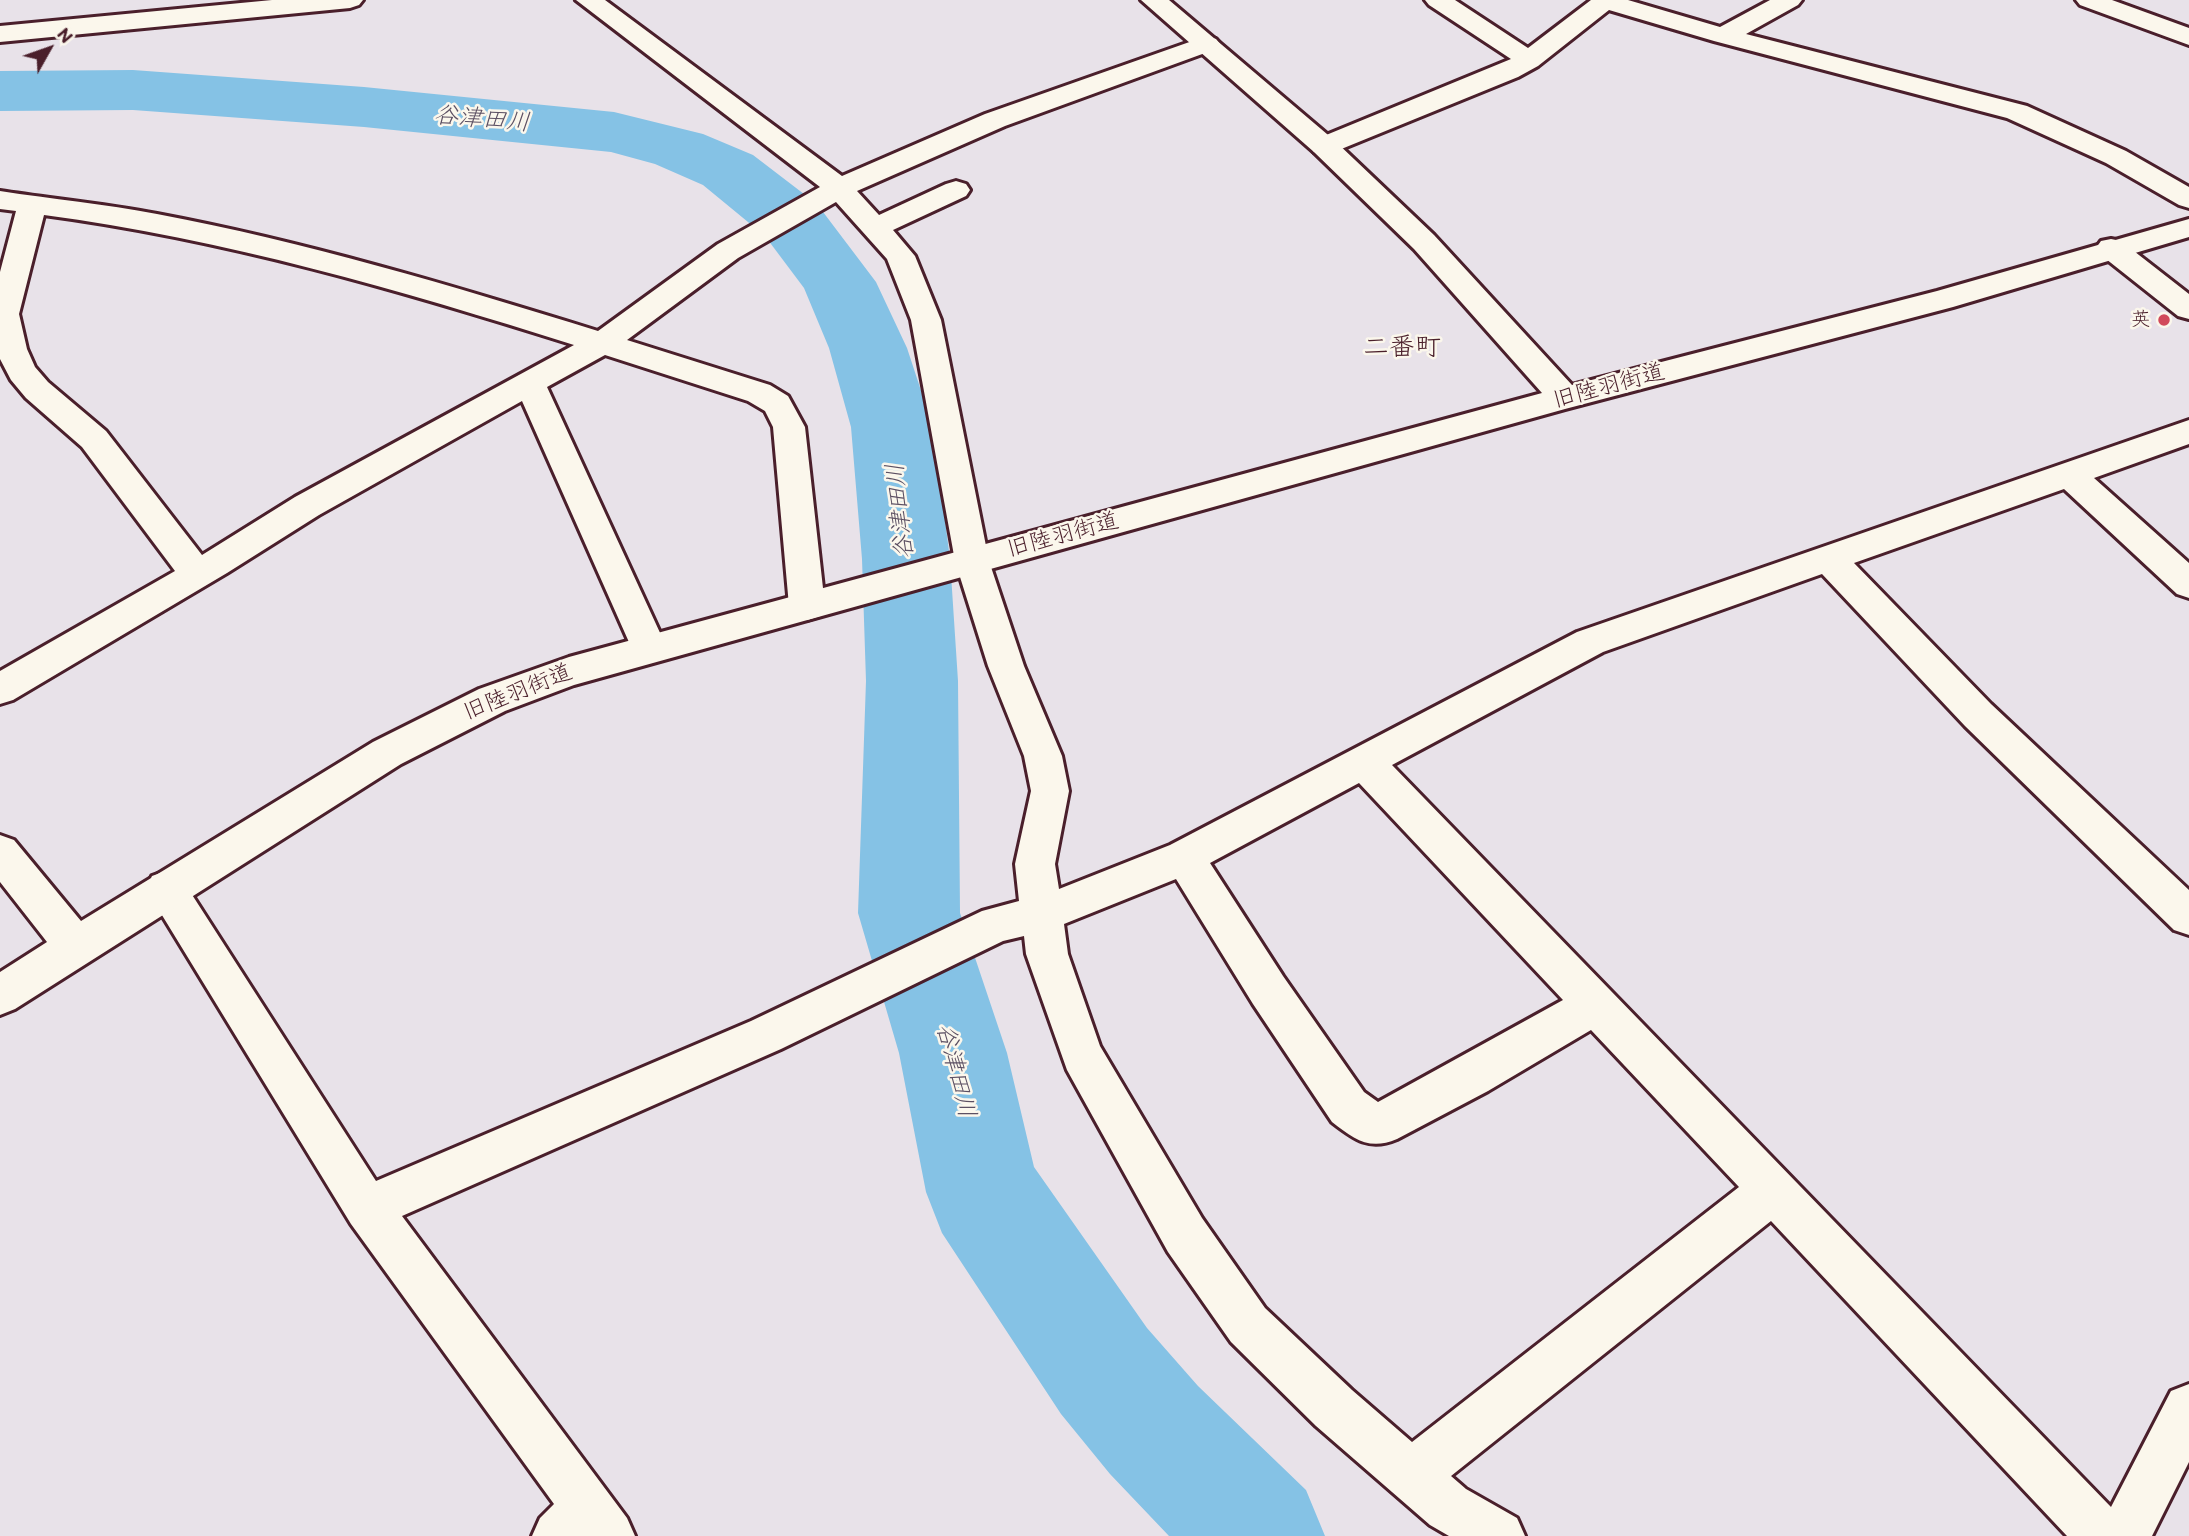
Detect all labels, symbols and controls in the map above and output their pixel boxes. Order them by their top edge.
north arrow [14,14,84,84]
text: N [53,23,78,47]
water label: 谷津田川 [433,101,531,139]
place label: 英 [2131,309,2150,331]
marker: 英 [2156,312,2172,328]
district label: 二番町 [1363,332,1441,364]
street label: 旧陸羽街道 [1550,359,1668,415]
water label: 谷津田川 [882,462,920,560]
street label: 旧陸羽街道 [1004,508,1122,564]
street label: 旧陸羽街道 [460,659,576,727]
water label: 谷津田川 [929,1021,981,1121]

